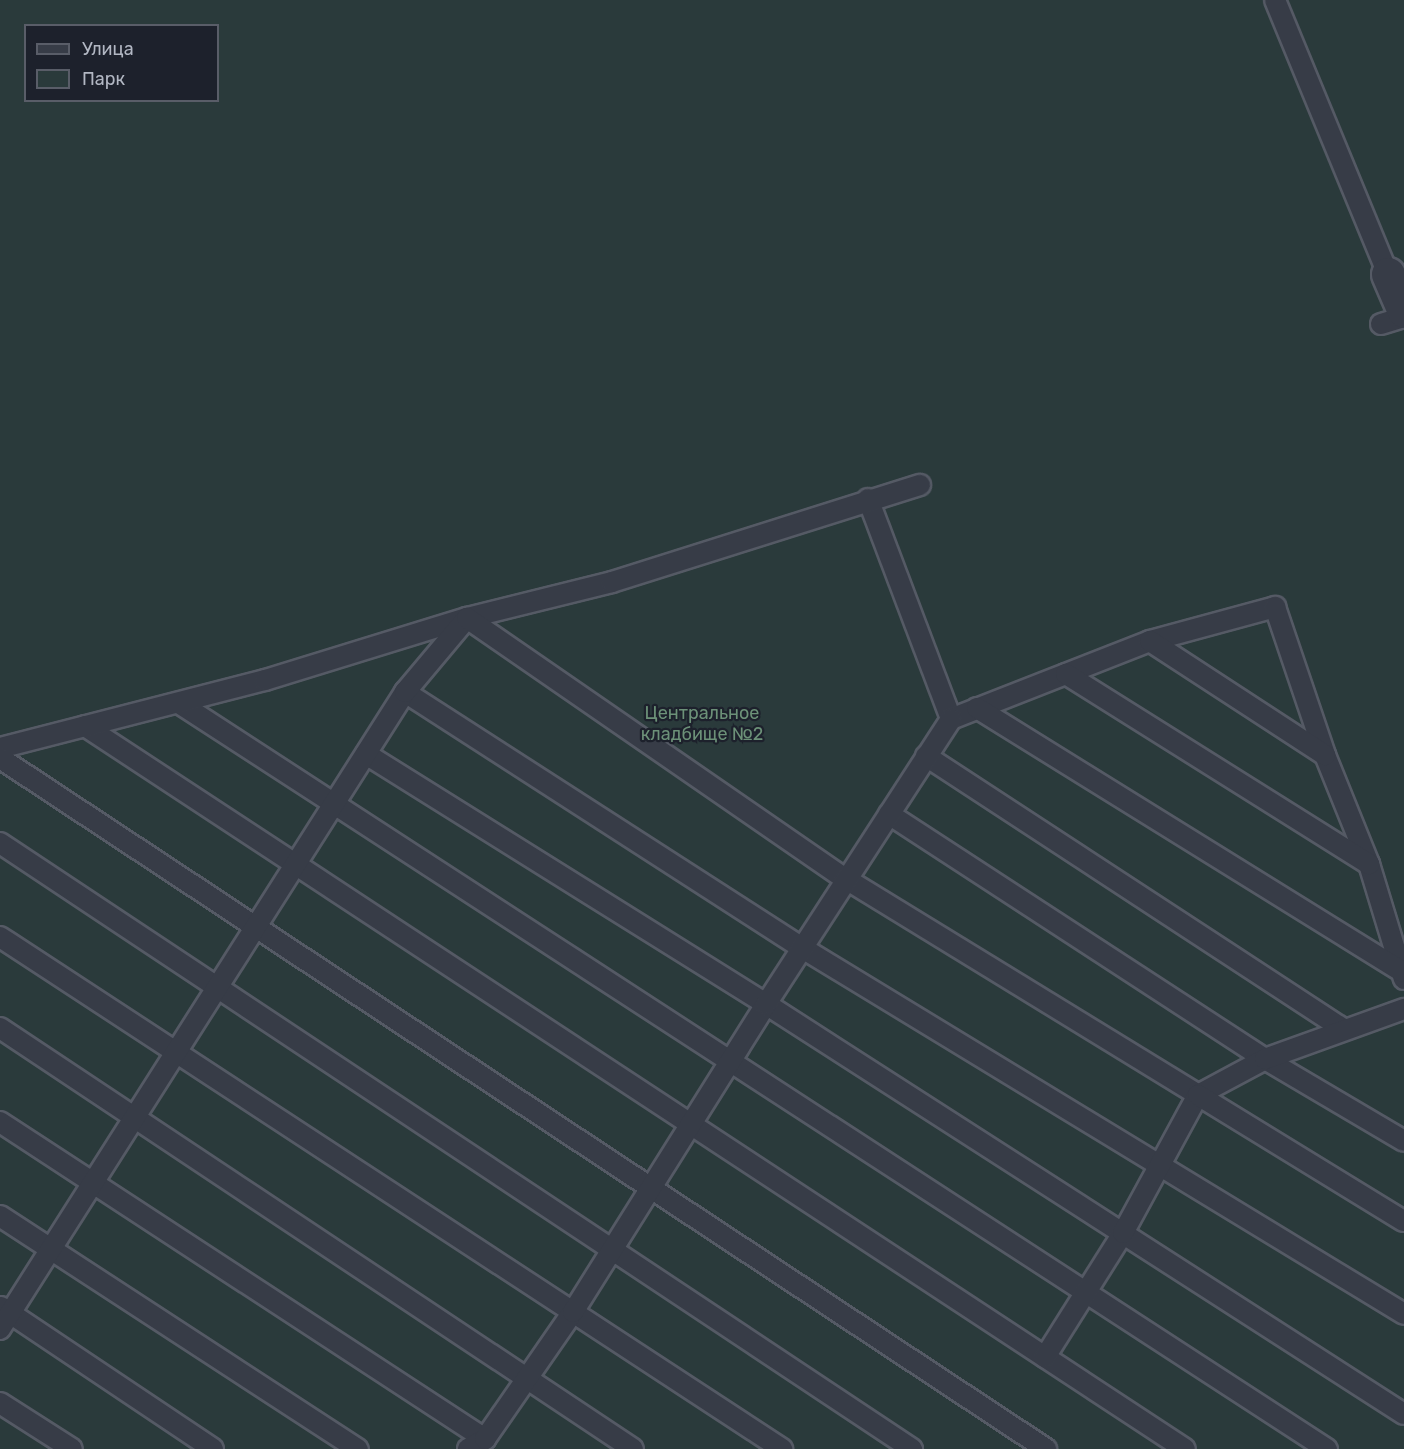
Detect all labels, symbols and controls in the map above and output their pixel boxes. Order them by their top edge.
legend [24,24,219,102]
text: Улица [82,38,134,60]
text: Парк [82,68,125,90]
park label: Центральное кладбище №2 [641,703,763,746]

